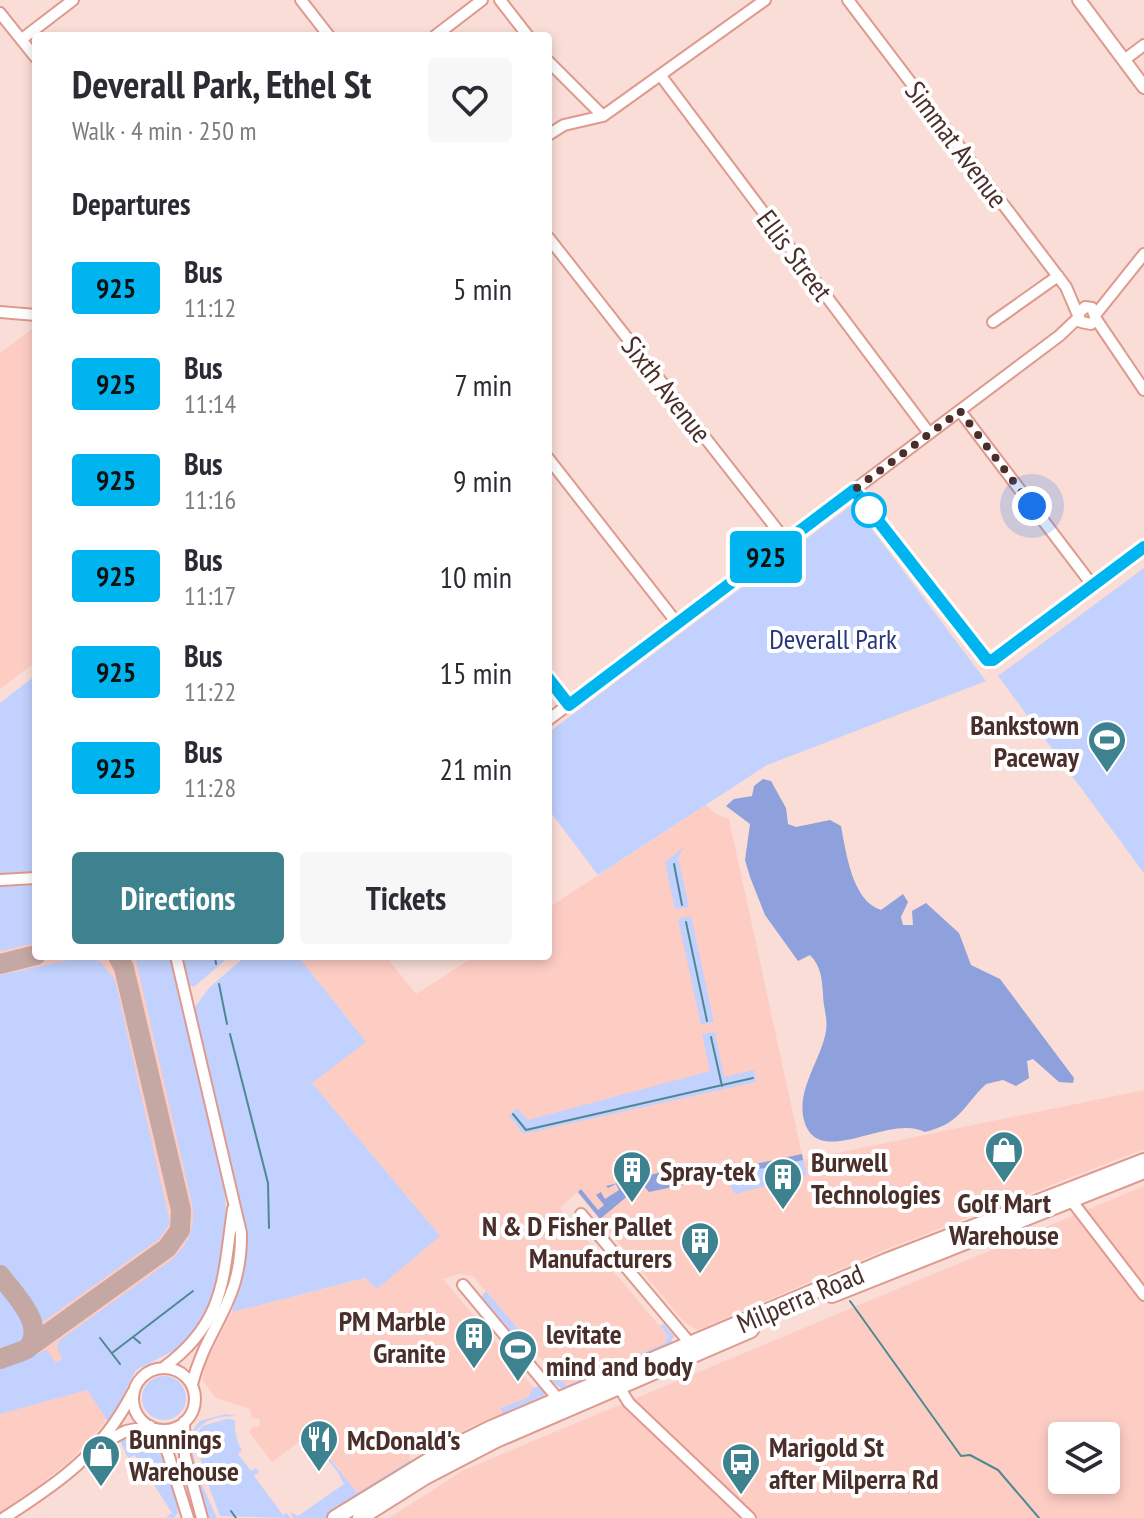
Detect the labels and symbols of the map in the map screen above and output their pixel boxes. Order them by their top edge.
street label: Simmat Avenue [897,73,1017,215]
street label: Ellis Street [749,202,841,308]
street label: Sixth Avenue [614,328,720,450]
your location [1012,486,1052,526]
unlabelled marker [852,493,886,527]
line badge: 925 [720,531,812,583]
park label: Deverall Park [769,620,897,657]
place label: Bankstown Paceway [970,706,1080,775]
sports icon: Bankstown Paceway [1086,719,1128,774]
shop icon: Golf Mart Warehouse [983,1129,1025,1184]
place label: Burwell Technologies [811,1143,941,1212]
building icon: Spray-tek [611,1149,653,1204]
place label: Spray-tek [660,1152,756,1189]
building icon: Burwell Technologies [762,1156,804,1211]
place label: Golf Mart Warehouse [948,1184,1059,1253]
place label: N & D Fisher Pallet Manufacturers [482,1207,672,1276]
building icon: N & D Fisher Pallet Manufacturers [679,1220,721,1275]
street label: Milperra Road [731,1255,869,1341]
place label: PM Marble Granite [339,1302,446,1371]
building icon: PM Marble Granite [453,1315,495,1370]
place label: levitate mind and body [546,1315,693,1384]
sports icon: levitate mind and body [497,1328,539,1383]
restaurant icon: McDonald's [298,1418,340,1473]
place label: Bunnings Warehouse [128,1420,239,1489]
place label: McDonald's [347,1421,461,1458]
place label: Marigold St after Milperra Rd [769,1428,938,1497]
shop icon: Bunnings Warehouse [80,1433,122,1488]
bus stop icon: Marigold St after Milperra Rd [720,1441,762,1496]

